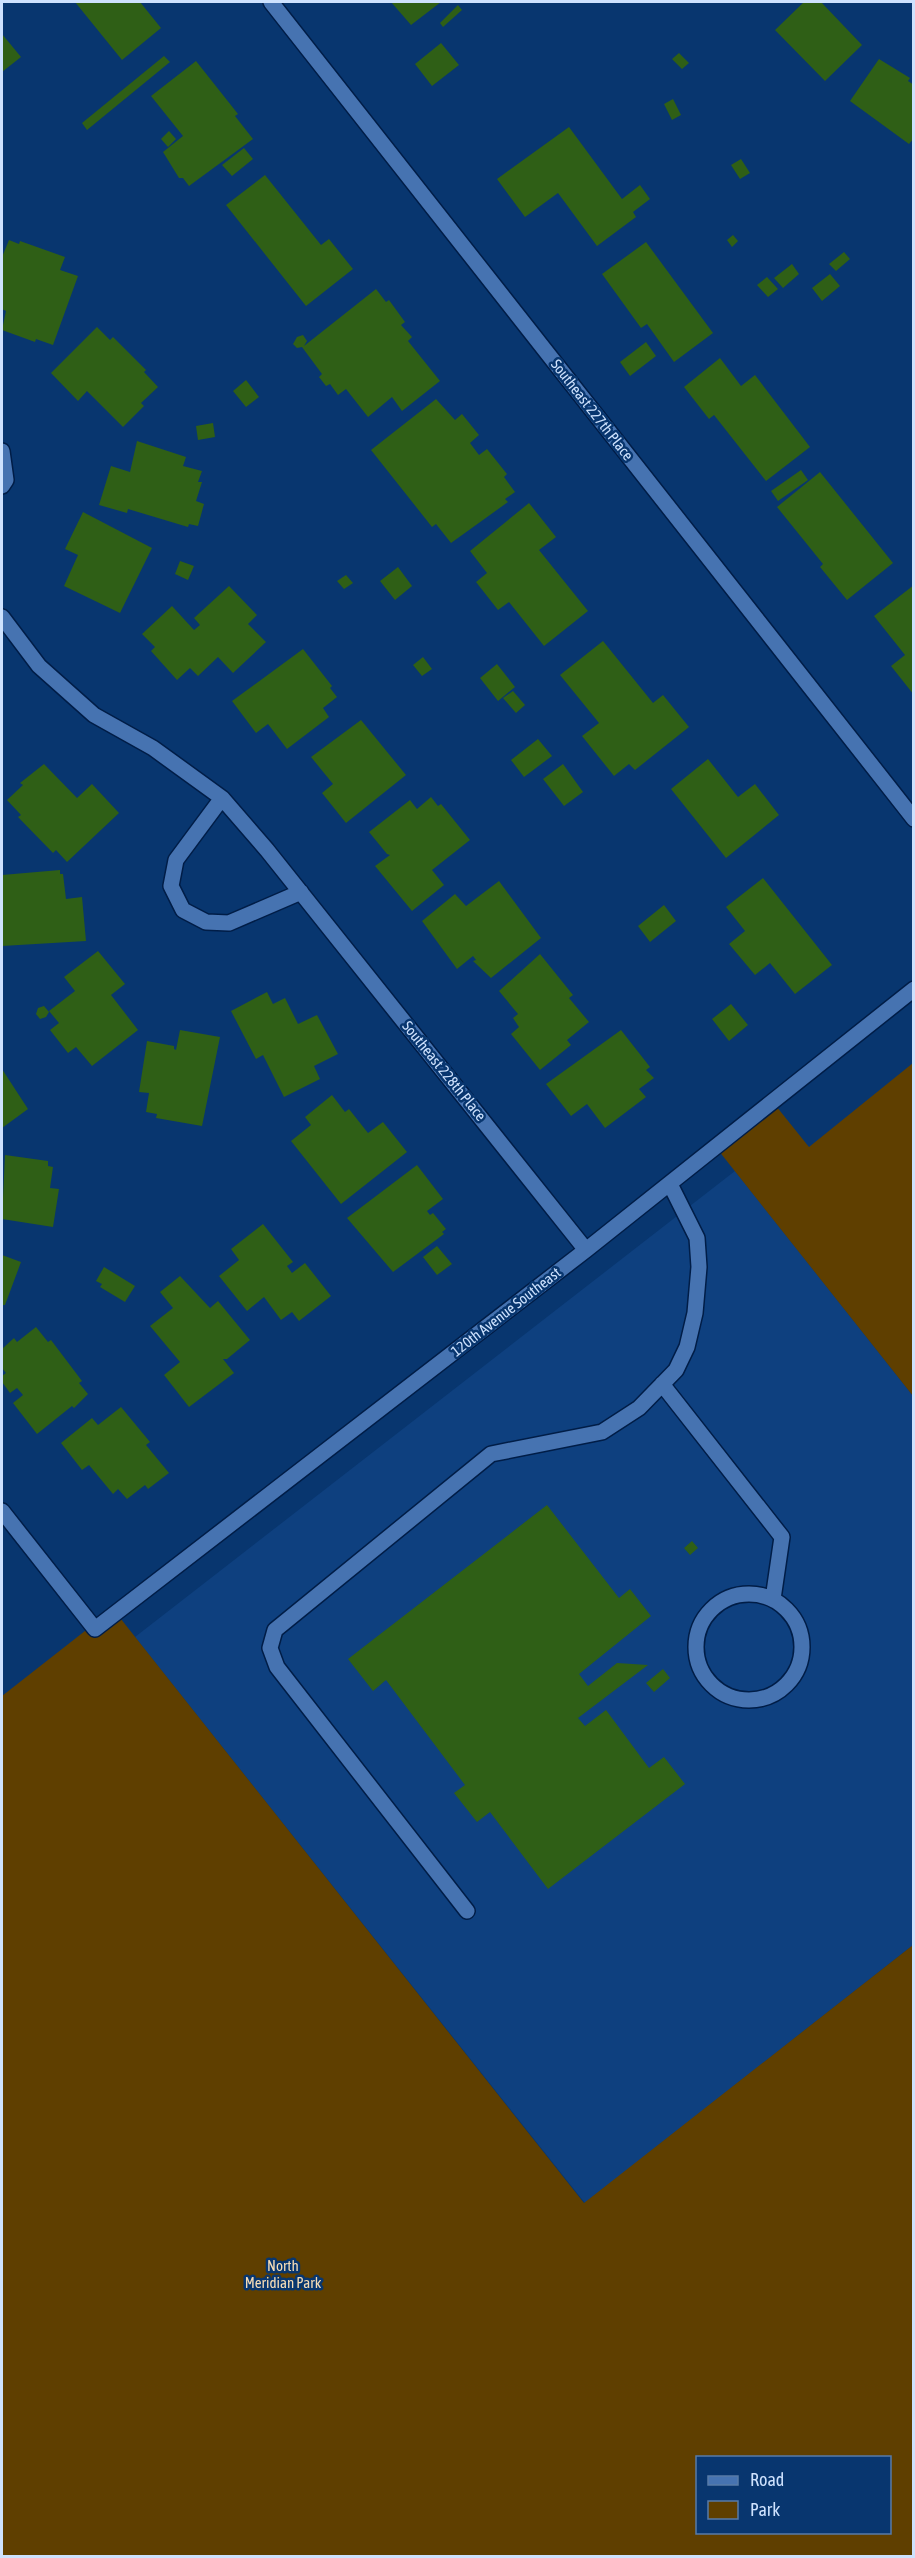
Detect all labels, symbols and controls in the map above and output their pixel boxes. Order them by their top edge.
street label: Southeast 227th Place [548,356,637,464]
street label: Southeast 228th Place [399,1017,490,1124]
street label: 120th Avenue Southeast [448,1264,564,1360]
park label: North Meridian Park [245,2257,322,2291]
legend [696,2456,891,2534]
text: Road [750,2469,784,2490]
text: Park [750,2499,780,2520]

